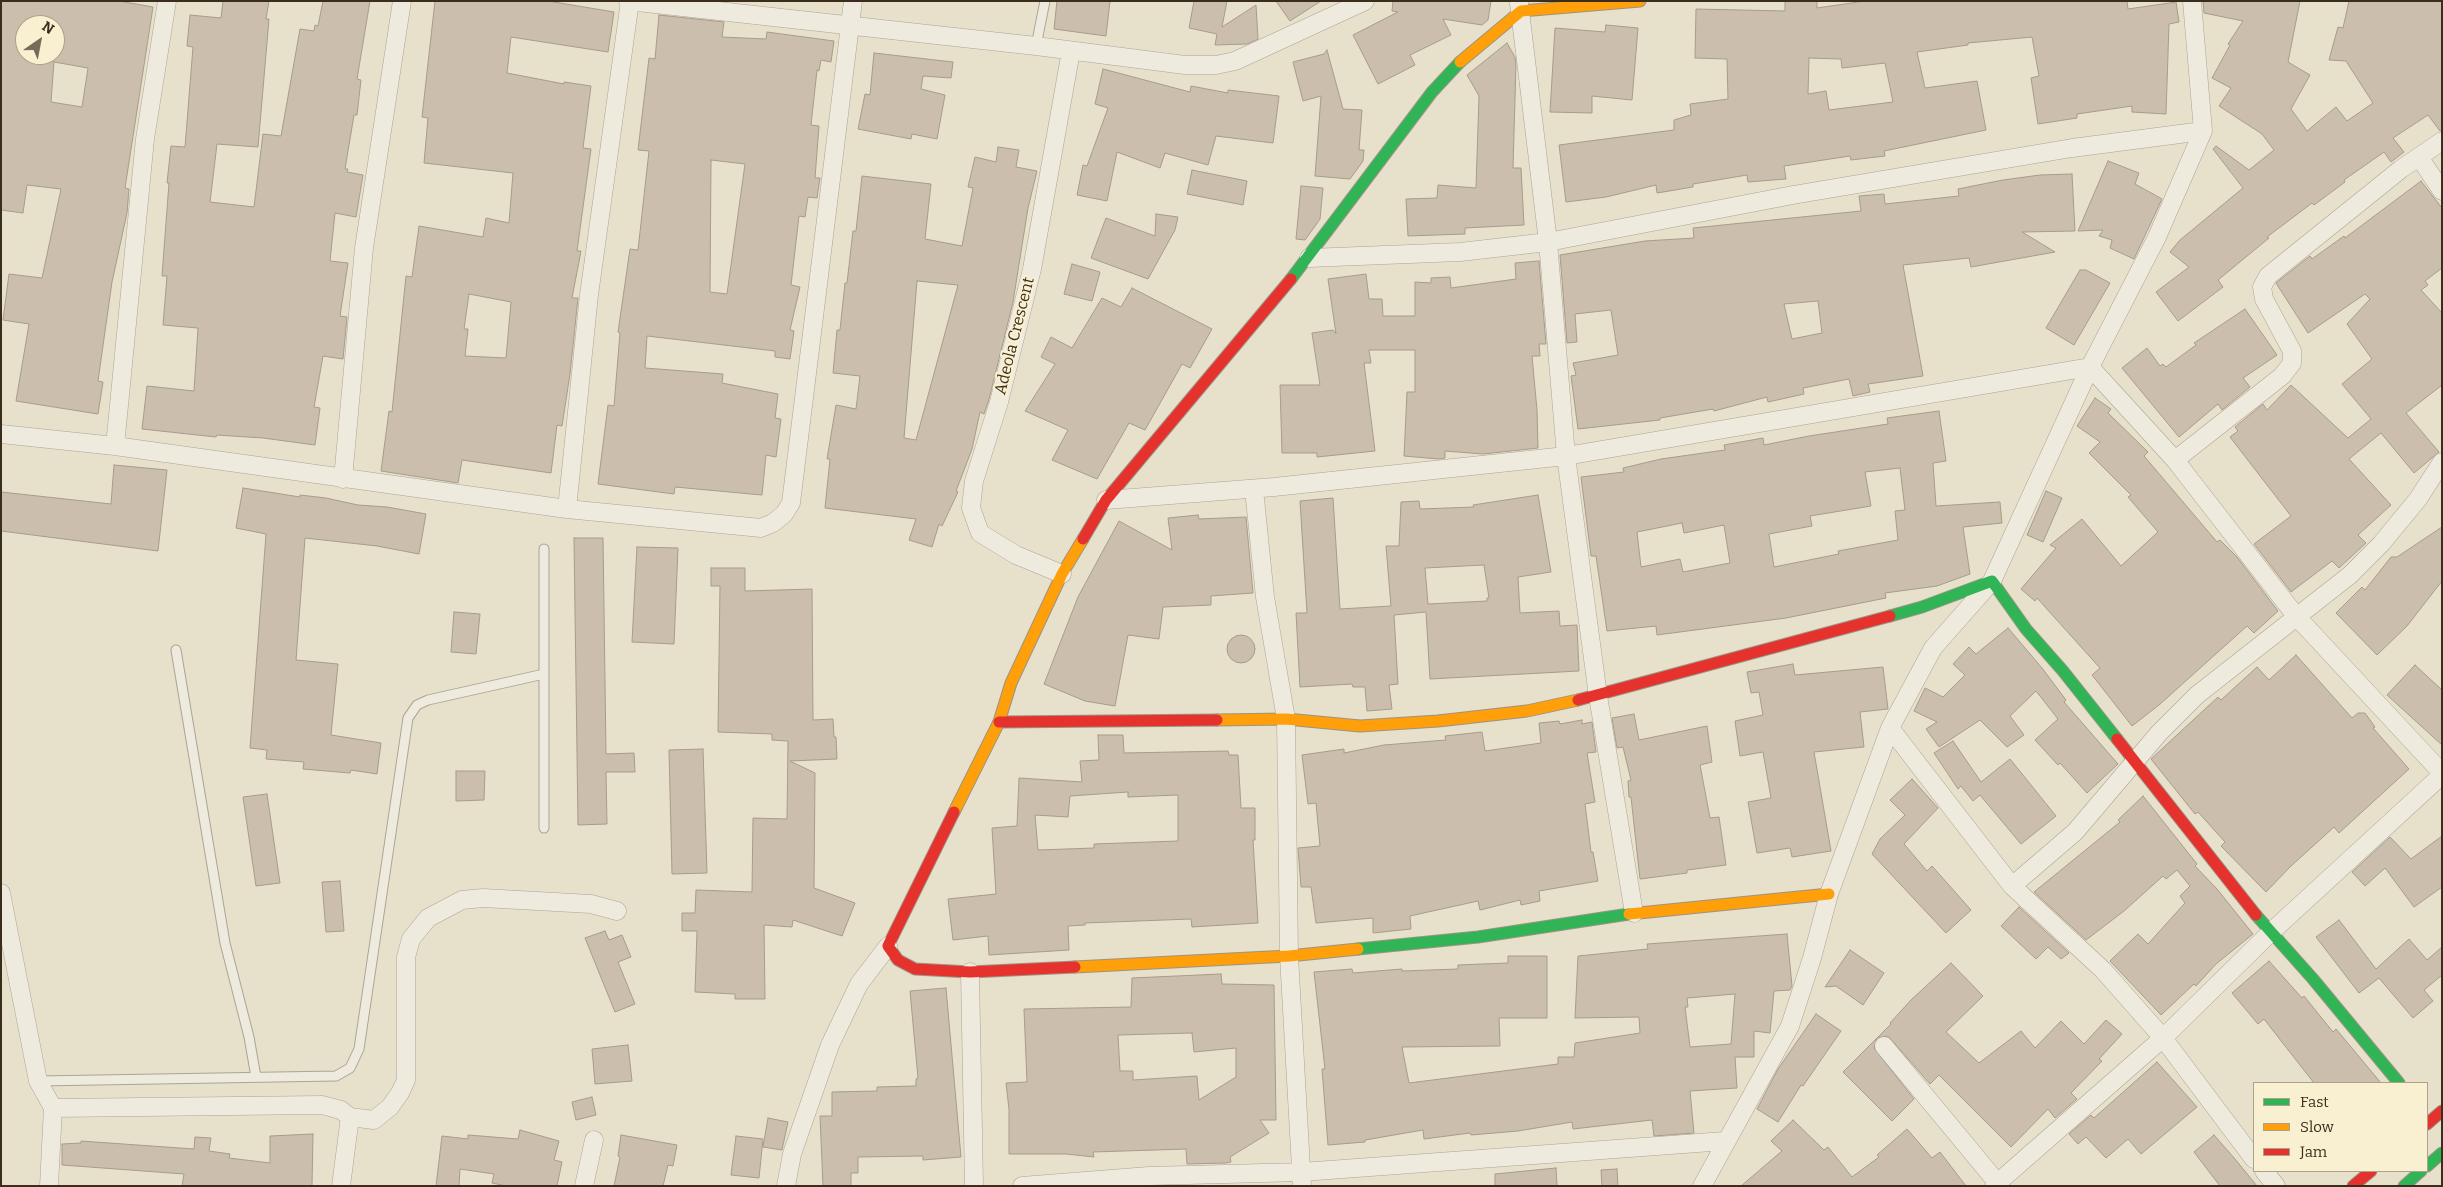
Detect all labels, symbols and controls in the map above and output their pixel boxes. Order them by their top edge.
north arrow [15,15,65,65]
text: N [39,18,57,38]
street label: Adeola Crescent [991,275,1039,397]
legend [2253,1082,2428,1172]
text: Fast [2300,1093,2329,1111]
text: Slow [2300,1118,2334,1136]
text: Jam [2300,1143,2327,1161]

